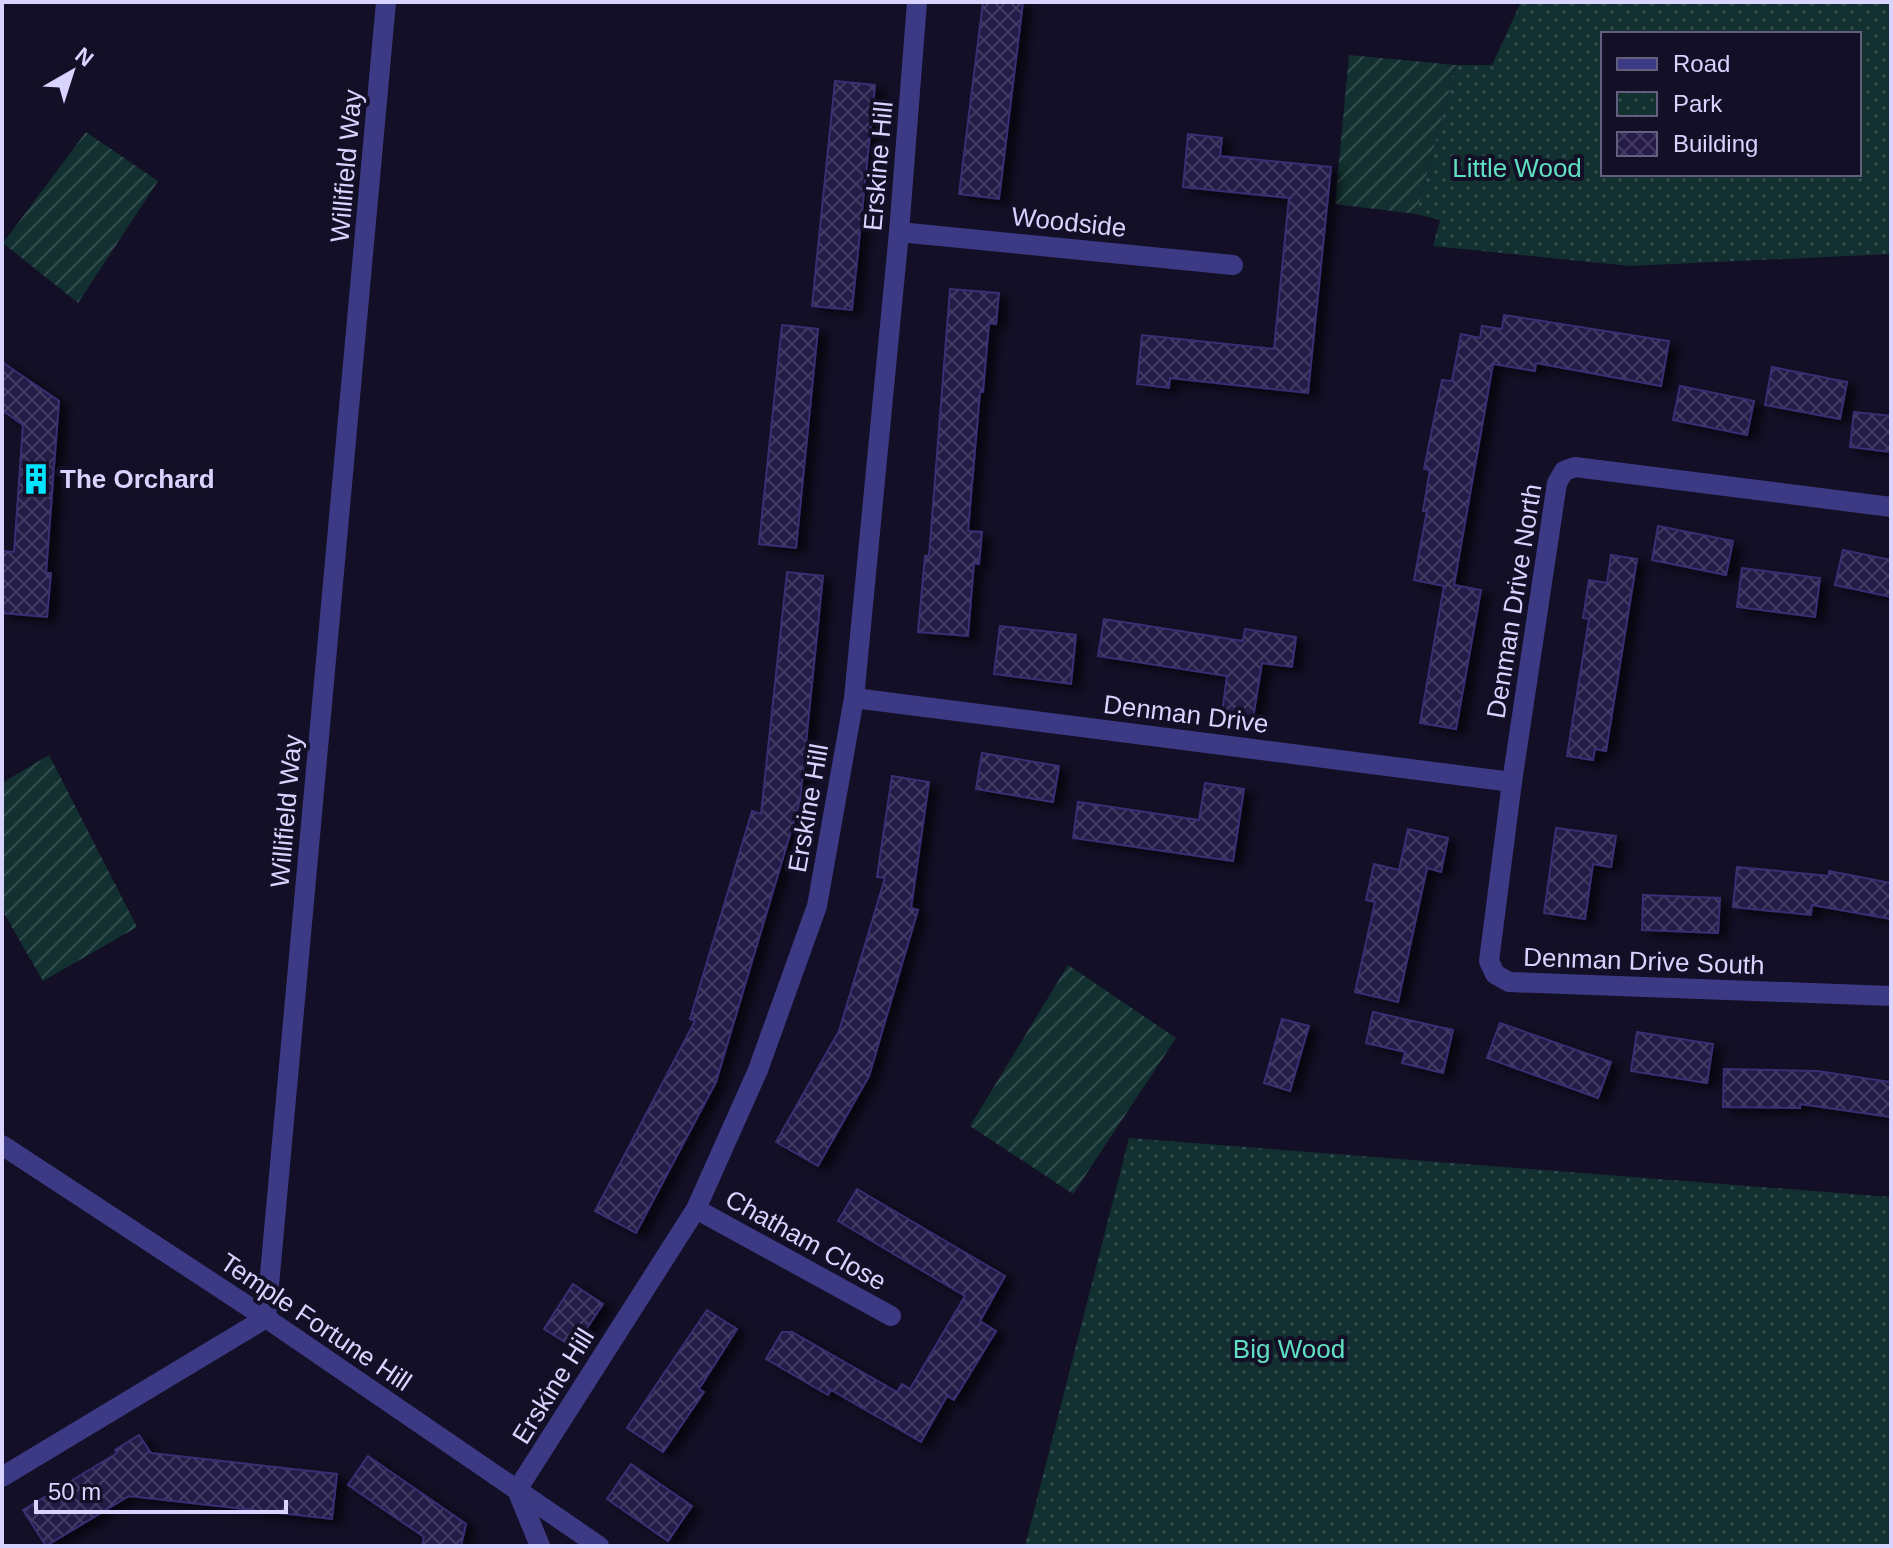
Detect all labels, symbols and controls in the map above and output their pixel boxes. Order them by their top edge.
north arrow [32,32,112,112]
legend [1601,32,1861,176]
text: N [70,42,98,72]
text: Road [1673,50,1730,77]
street label: Willifield Way [324,88,368,244]
text: Park [1673,90,1723,117]
street label: Erskine Hill [857,100,899,232]
text: Building [1673,130,1758,157]
park label: Little Wood [1452,153,1582,183]
street label: Woodside [1010,201,1128,243]
building icon: The Orchard [19,462,53,496]
place label: The Orchard [60,464,215,494]
street label: Denman Drive North [1481,482,1547,720]
street label: Denman Drive [1102,689,1270,739]
street label: Willifield Way [264,733,308,889]
street label: Erskine Hill [782,741,834,875]
street label: Denman Drive South [1523,942,1765,980]
street label: Chatham Close [720,1183,892,1297]
street label: Temple Fortune Hill [215,1247,417,1397]
street label: Erskine Hill [506,1323,600,1449]
park label: Big Wood [1233,1334,1345,1364]
scale bar [36,1464,286,1514]
text: 50 m [48,1478,101,1505]

